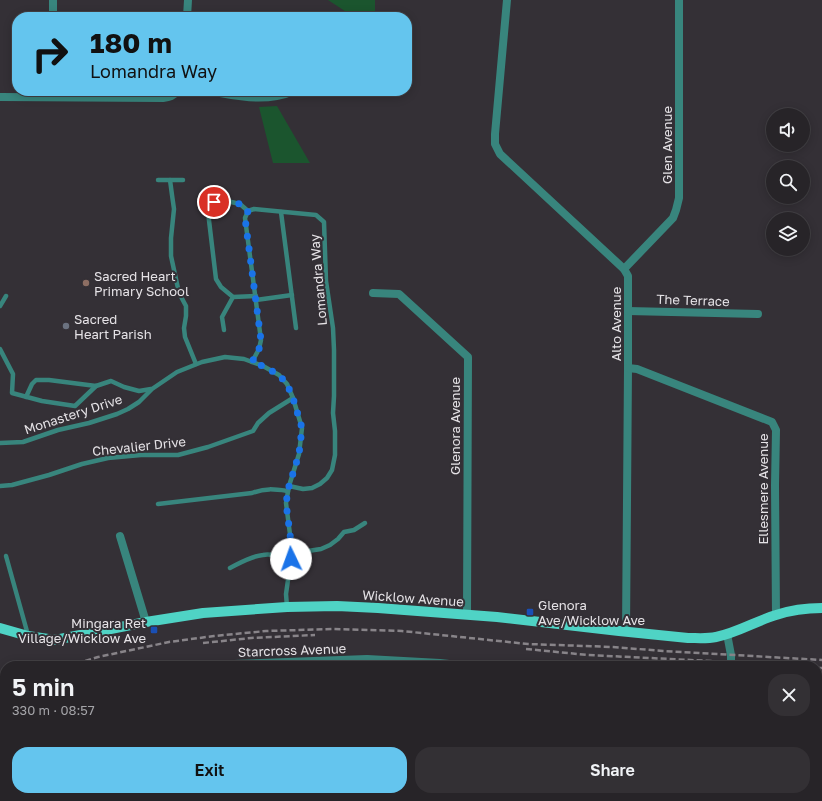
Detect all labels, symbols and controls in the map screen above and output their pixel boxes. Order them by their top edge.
text: 180 m [90,26,172,59]
icon: right [24,28,76,80]
text: Lomandra Way [90,60,217,82]
street label: Glen Avenue [659,106,675,184]
map controls [766,108,810,256]
button: sound [766,108,810,152]
button: search [766,160,810,204]
pin [197,185,231,219]
icon: arrive [203,191,225,213]
button: layers [766,212,810,256]
street label: Lomandra Way [306,233,330,326]
place label: Sacred Heart Primary School [94,268,189,299]
marker: Sacred Heart Primary School [81,278,91,288]
street label: Alto Avenue [608,287,624,361]
street label: The Terrace [656,291,730,309]
place label: Sacred Heart Parish [74,311,152,342]
marker: Sacred Heart Parish [61,321,71,331]
street label: Glenora Avenue [447,377,463,475]
street label: Monastery Drive [22,391,124,437]
street label: Chevalier Drive [91,433,187,459]
street label: Ellesmere Avenue [755,433,771,545]
position arrow [270,538,312,580]
street label: Wicklow Avenue [362,586,464,610]
place label: Glenora Ave/Wicklow Ave [538,597,645,628]
marker: Glenora Ave/Wicklow Ave [525,607,535,617]
place label: Mingara Ret Village/Wicklow Ave [18,615,146,646]
marker: Mingara Ret Village/Wicklow Ave [149,625,159,635]
street label: Starcross Avenue [238,640,346,660]
text: 5 min [12,672,74,701]
button: close [768,674,810,716]
text: 330 m · 08:57 [12,702,95,718]
button: Exit [12,747,407,793]
button: Share [415,747,810,793]

